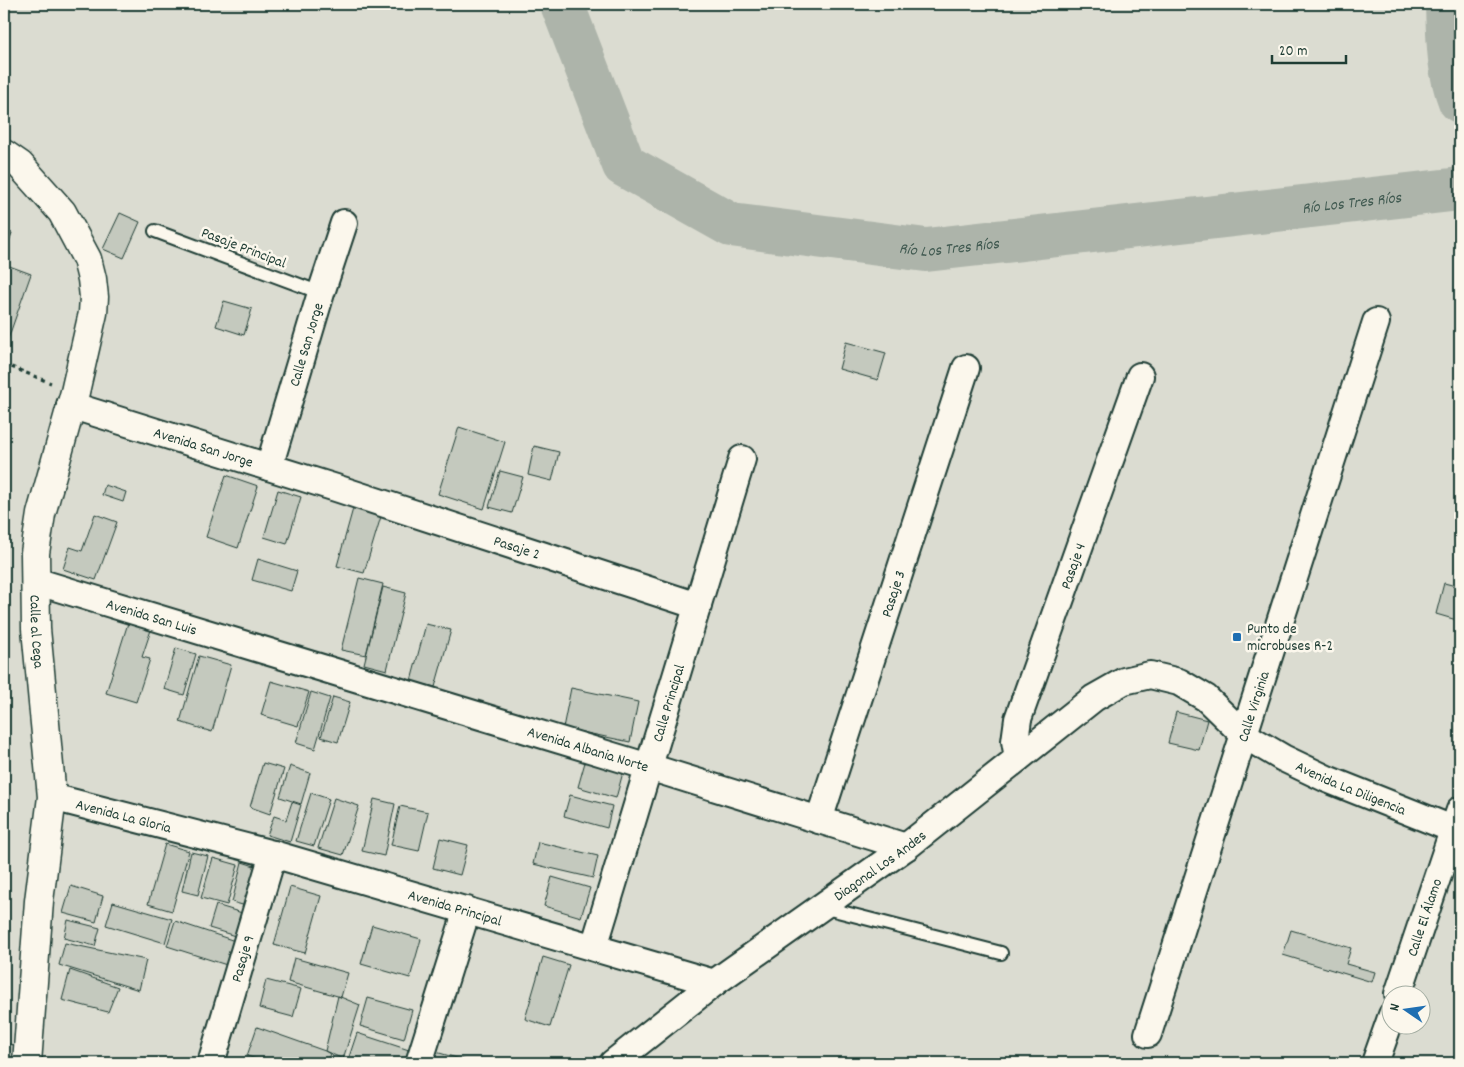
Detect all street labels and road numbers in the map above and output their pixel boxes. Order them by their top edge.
street label: Pasaje Principal [198,223,289,275]
street label: Calle San Jorge [285,300,331,390]
street label: Avenida San Jorge [150,423,256,475]
street label: Pasaje 2 [490,531,542,567]
street label: Pasaje 4 [1056,540,1093,593]
street label: Pasaje 3 [877,568,912,620]
street label: Avenida San Luis [103,594,199,642]
street label: Calle al Cega [23,595,49,670]
street label: Calle Principal [648,662,692,745]
street label: Calle Virginia [1233,668,1277,745]
street label: Avenida Albania Norte [524,722,651,779]
street label: Avenida La Diligencia [1291,757,1410,823]
street label: Avenida La Gloria [73,795,174,841]
street label: Diagonal Los Andes [830,826,932,908]
street label: Calle El Álamo [1402,876,1449,960]
street label: Avenida Principal [405,885,504,933]
street label: Pasaje 9 [227,933,261,985]

